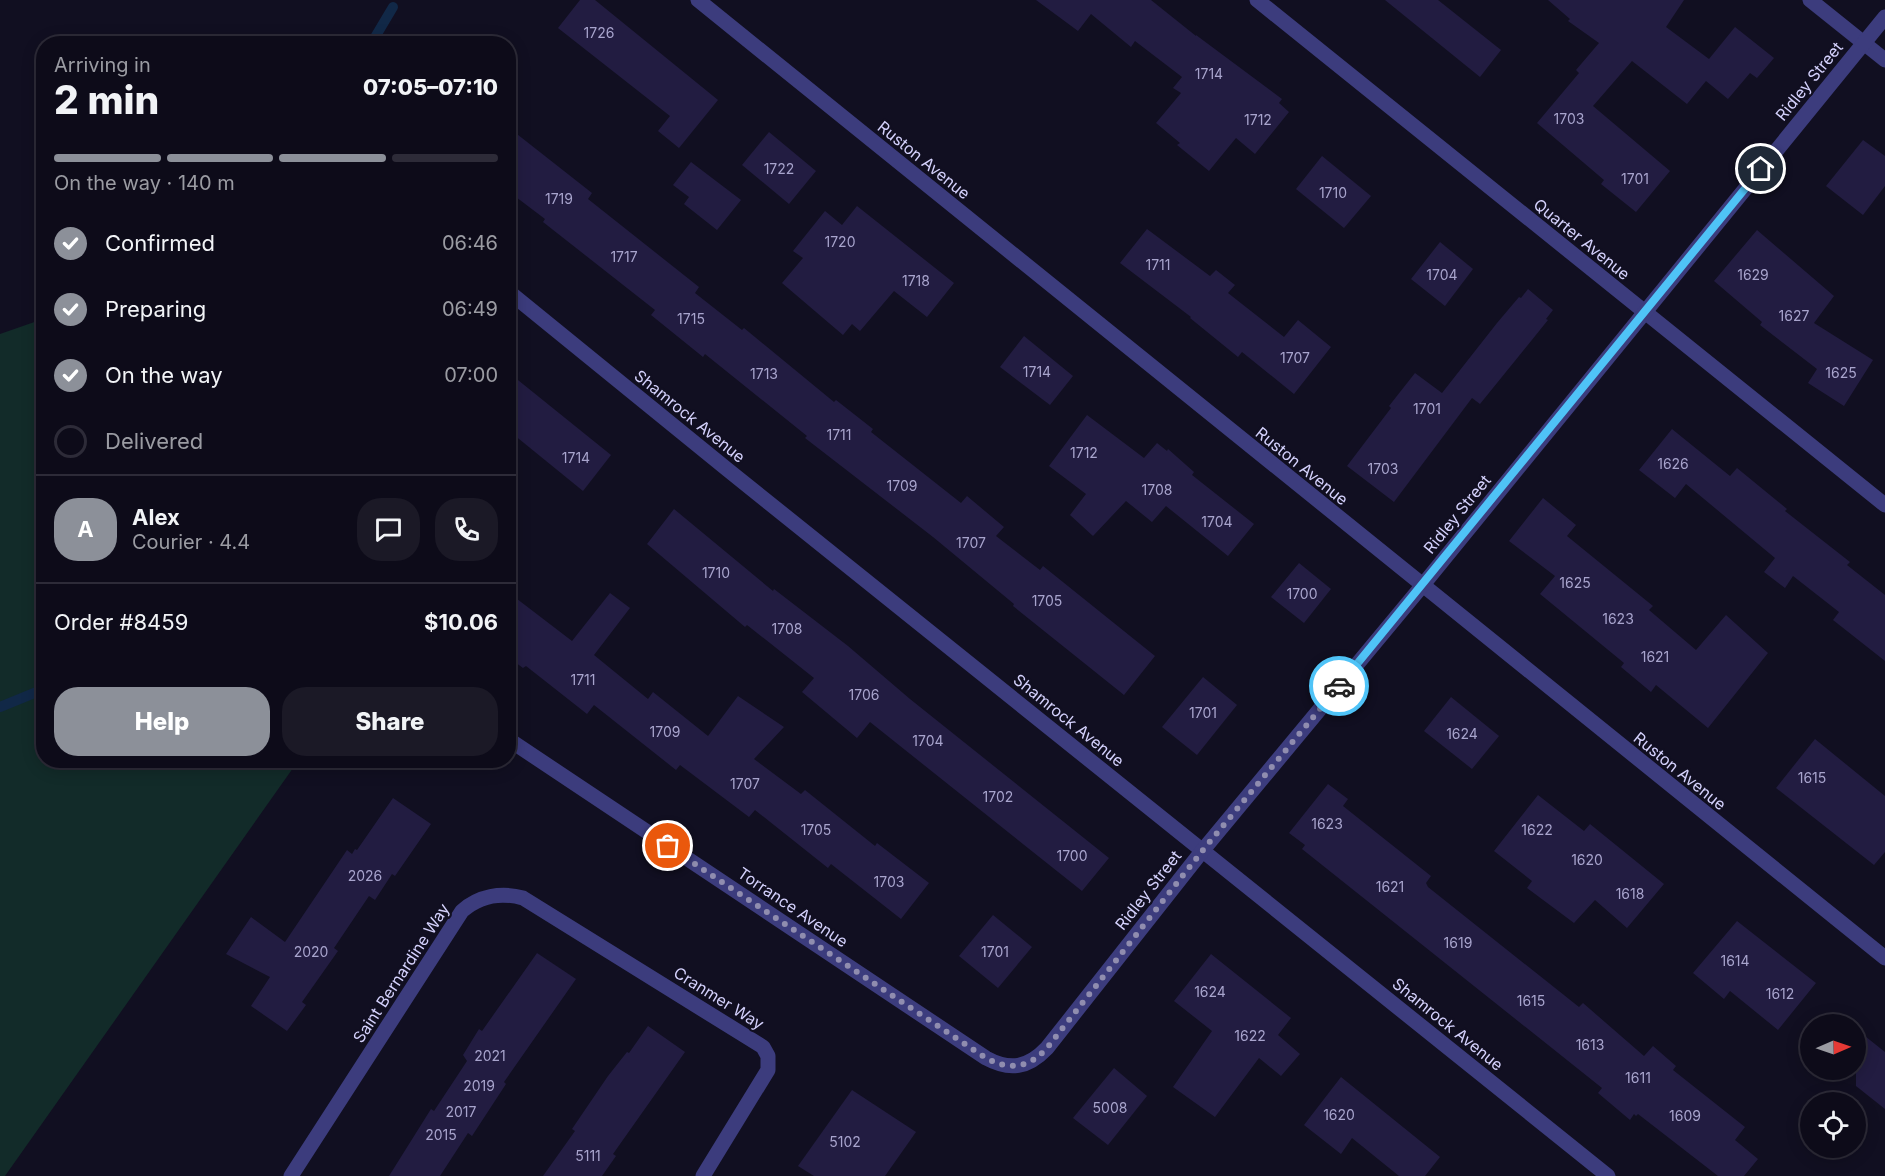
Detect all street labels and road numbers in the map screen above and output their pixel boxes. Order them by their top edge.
street label: Ridley Street [1771,38,1847,124]
street label: Ruston Avenue [874,117,974,203]
street label: Quarter Avenue [1530,194,1634,284]
street label: Shamrock Avenue [631,365,749,467]
street label: Ruston Avenue [1252,423,1352,509]
street label: Ridley Street [1419,471,1495,557]
street label: Shamrock Avenue [1010,669,1128,771]
street label: Ruston Avenue [1630,728,1730,814]
street label: Ridley Street [1111,846,1185,934]
street label: Torrance Avenue [734,863,852,951]
street label: Saint Bernardine Way [348,900,454,1046]
street label: Cranmer Way [670,962,768,1034]
street label: Shamrock Avenue [1389,973,1507,1075]

